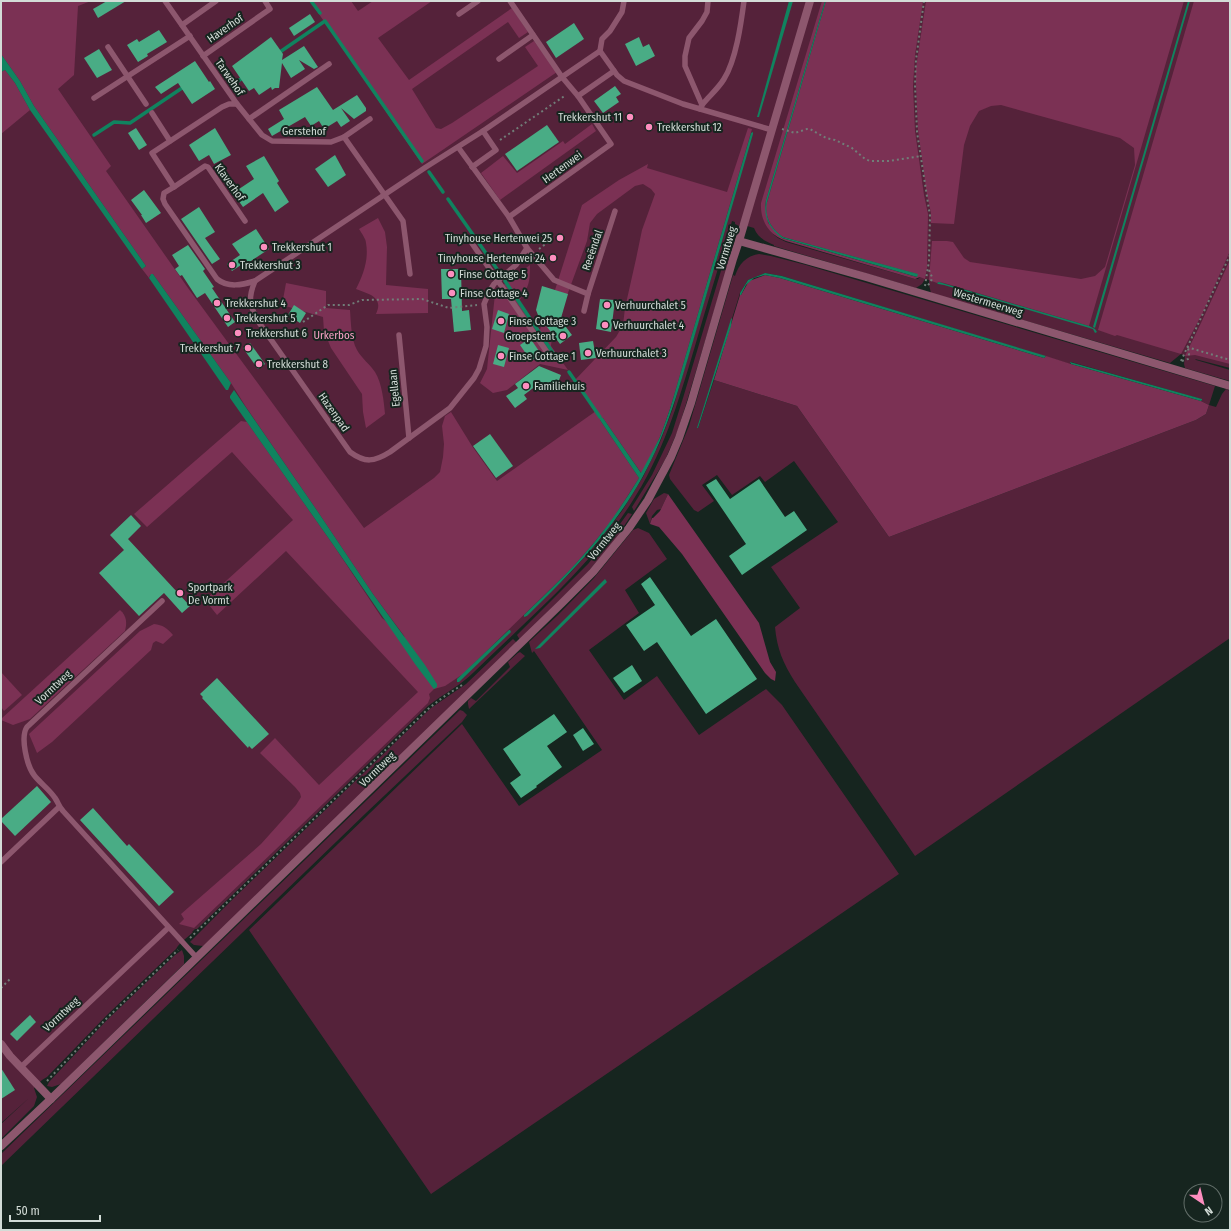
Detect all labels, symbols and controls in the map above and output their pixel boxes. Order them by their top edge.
street label: Haverhof [205,11,246,45]
street label: Tarwehof [212,57,247,98]
place label: Trekkershut 11 [558,111,622,124]
marker: Trekkershut 11 [625,112,635,122]
place label: Trekkershut 12 [657,121,722,134]
marker: Trekkershut 12 [644,122,654,132]
street label: Gerstehof [282,125,327,138]
street label: Hertenwei [540,148,585,186]
street label: Klaverhof [212,161,248,204]
street label: Vormtweg [714,224,739,271]
street label: Reeëndal [579,228,605,272]
place label: Tinyhouse Hertenwei 25 [445,232,552,245]
marker: Tinyhouse Hertenwei 25 [555,233,565,243]
place label: Trekkershut 1 [272,241,332,254]
marker: Trekkershut 1 [259,242,269,252]
place label: Tinyhouse Hertenwei 24 [438,252,546,265]
marker: Tinyhouse Hertenwei 24 [548,253,558,263]
place label: Trekkershut 3 [240,259,300,272]
marker: Trekkershut 3 [227,260,237,270]
place label: Finse Cottage 5 [459,268,526,281]
marker: Finse Cottage 5 [446,269,456,279]
street label: Westermeerweg [952,286,1025,319]
place label: Finse Cottage 4 [460,287,528,300]
marker: Finse Cottage 4 [447,288,457,298]
place label: Trekkershut 4 [225,297,286,310]
marker: Trekkershut 4 [212,298,222,308]
place label: Verhuurchalet 5 [615,299,686,312]
marker: Verhuurchalet 5 [602,300,612,310]
place label: Trekkershut 5 [235,312,295,325]
marker: Trekkershut 5 [222,313,232,323]
place label: Finse Cottage 3 [509,315,576,328]
marker: Finse Cottage 3 [496,316,506,326]
place label: Verhuurchalet 4 [613,319,685,332]
marker: Verhuurchalet 4 [600,320,610,330]
place label: Trekkershut 6 [246,327,307,340]
marker: Trekkershut 6 [233,328,243,338]
park label: Urkerbos [314,329,355,342]
place label: Groepstent [505,330,555,343]
marker: Groepstent [558,331,568,341]
place label: Trekkershut 7 [180,342,241,355]
marker: Trekkershut 7 [243,343,253,353]
place label: Verhuurchalet 3 [596,347,667,360]
marker: Verhuurchalet 3 [583,348,593,358]
place label: Finse Cottage 1 [509,350,576,363]
marker: Finse Cottage 1 [496,351,506,361]
place label: Trekkershut 8 [267,358,328,371]
marker: Trekkershut 8 [254,359,264,369]
street label: Egellaan [386,369,403,407]
place label: Familiehuis [534,380,585,393]
marker: Familiehuis [521,381,531,391]
street label: Hazenpad [315,390,352,434]
street label: Vormtweg [585,519,624,563]
place label: Sportpark De Vormt [188,581,234,607]
marker: Sportpark De Vormt [175,588,185,598]
street label: Vormtweg [33,667,75,707]
street label: Vormtweg [357,749,399,790]
street label: Vormtweg [41,994,83,1034]
north arrow [1183,1183,1223,1223]
scale bar [10,1197,100,1223]
text: 50 m [16,1204,40,1218]
text: N [1202,1204,1215,1218]

